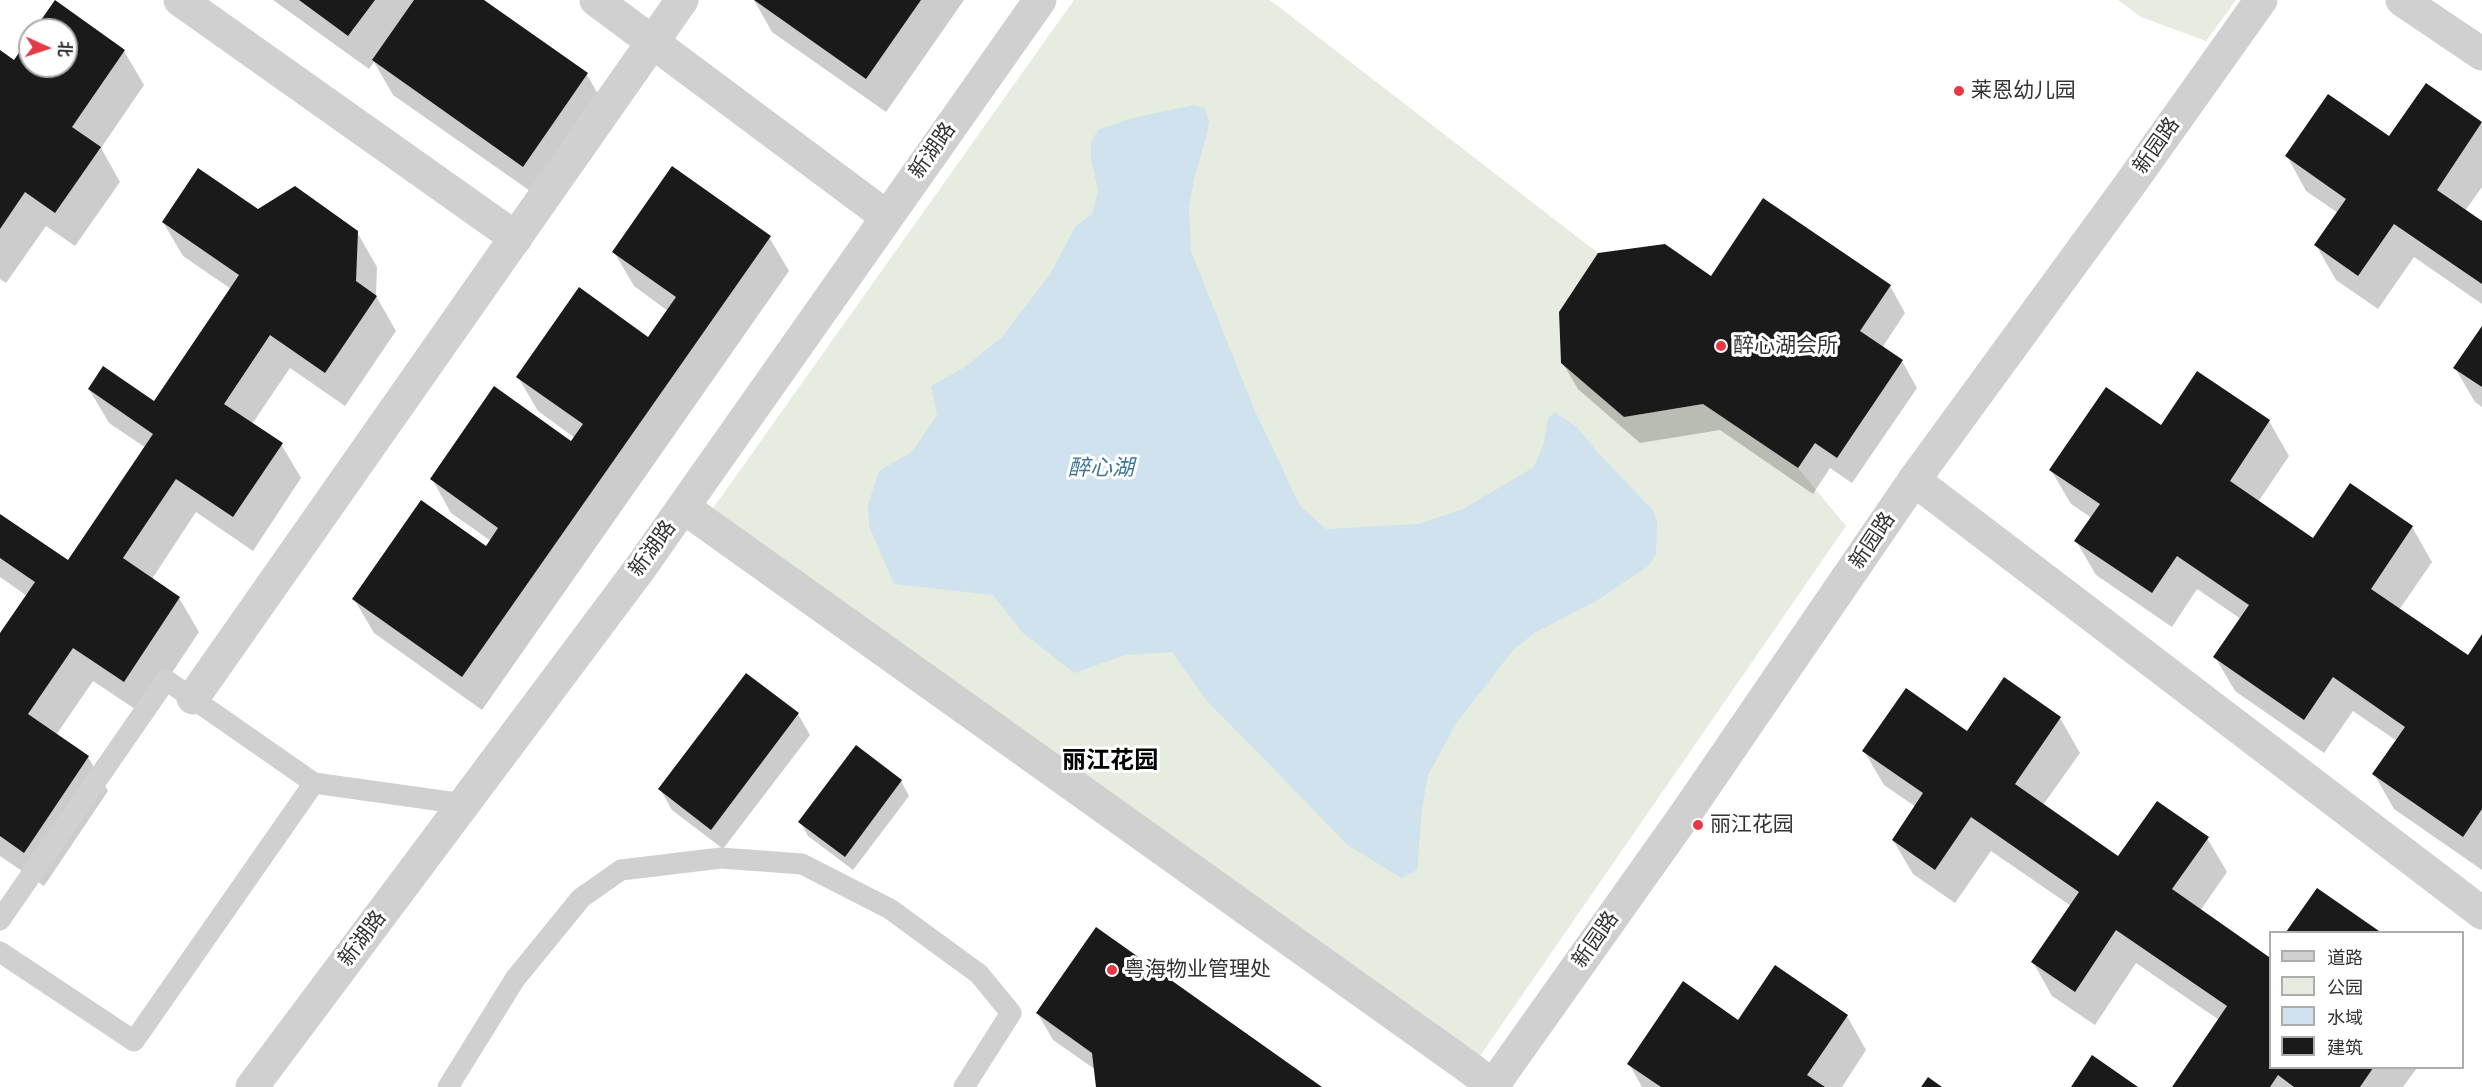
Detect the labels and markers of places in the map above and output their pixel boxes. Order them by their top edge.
place label: 莱恩幼儿园 [1971,78,2076,104]
marker: 莱恩幼儿园 [1952,84,1966,98]
place label: 醉心湖会所 [1733,333,1838,359]
marker: 醉心湖会所 [1714,339,1728,353]
place label: 丽江花园 [1710,812,1794,838]
marker: 丽江花园 [1691,818,1705,832]
place label: 粤海物业管理处 [1124,957,1271,983]
marker: 粤海物业管理处 [1105,963,1119,977]

